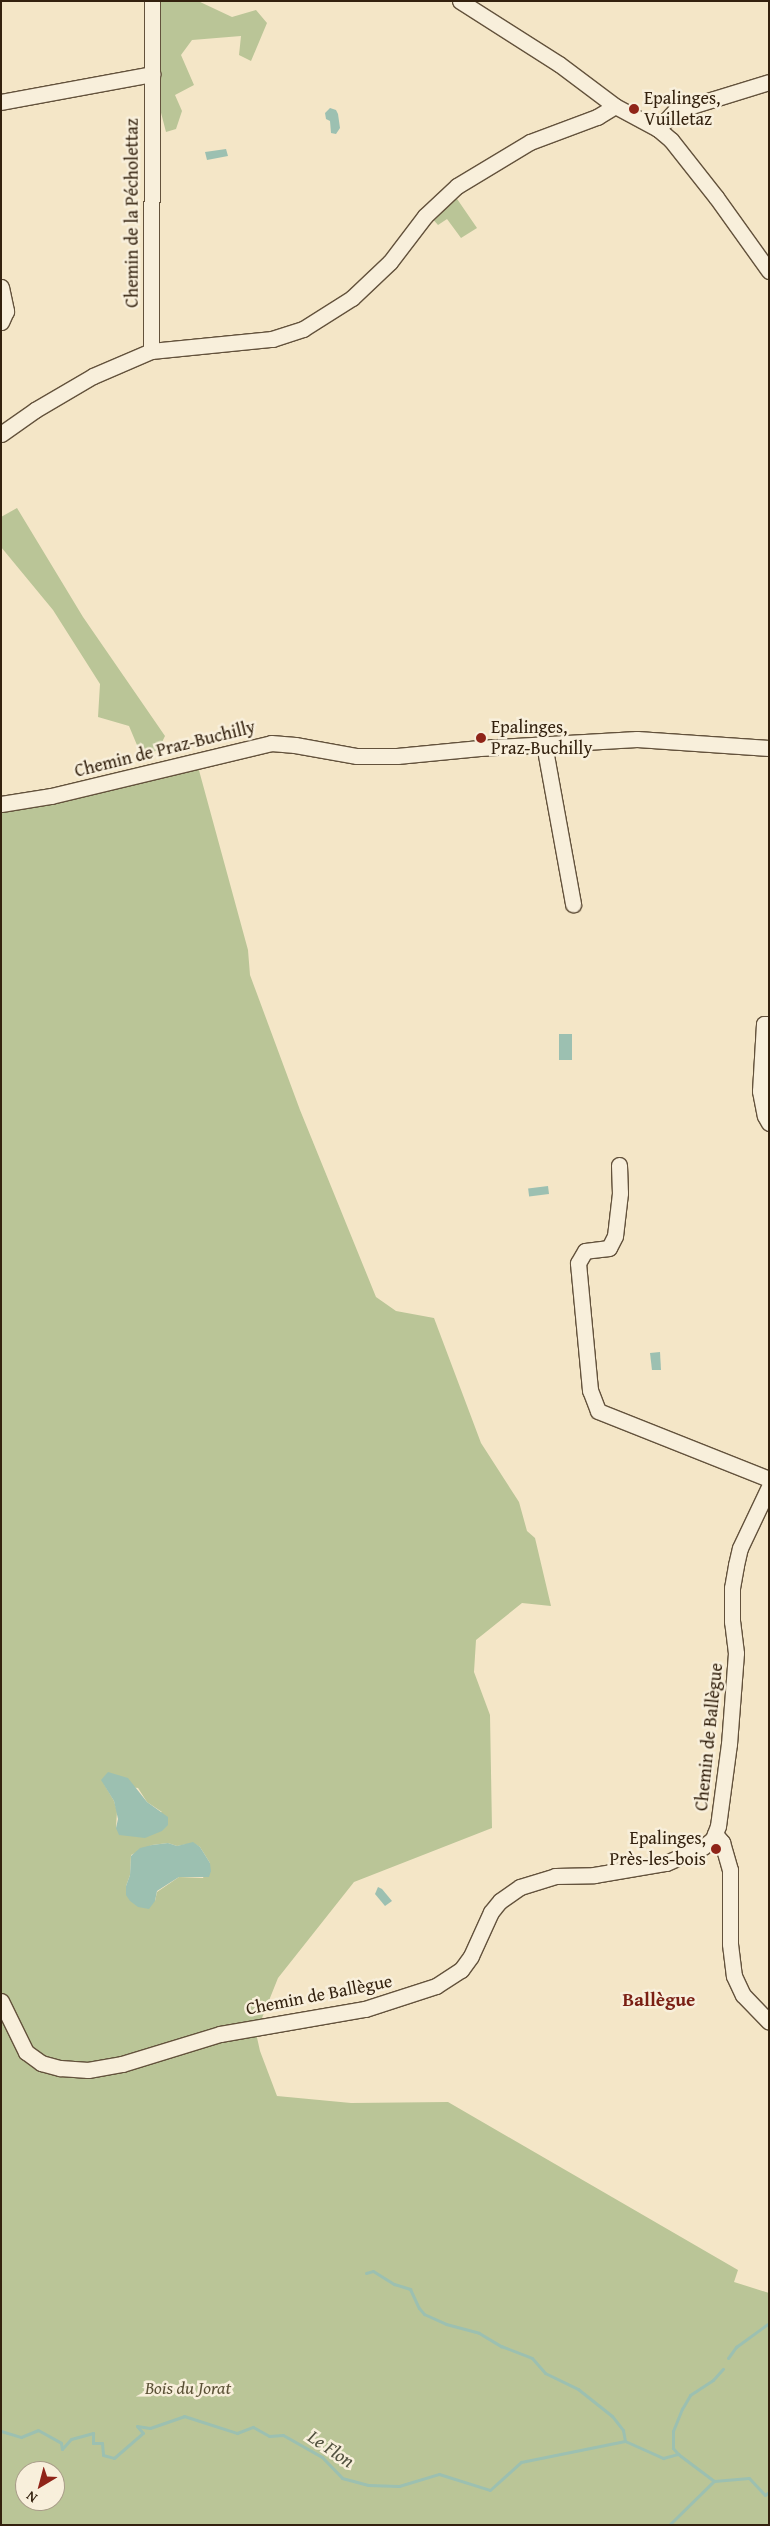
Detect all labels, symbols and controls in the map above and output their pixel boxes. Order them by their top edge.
place label: Epalinges, Vuilletaz [644,88,720,130]
marker: Epalinges, Vuilletaz [628,103,640,115]
street label: Chemin de la Pécholettaz [121,118,143,308]
street label: Chemin de Praz-Buchilly [72,716,258,782]
place label: Epalinges, Praz-Buchilly [491,717,592,760]
marker: Epalinges, Praz-Buchilly [475,732,487,744]
street label: Chemin de Ballègue [690,1662,728,1812]
place label: Epalinges, Près-les-bois [610,1828,706,1870]
marker: Epalinges, Près-les-bois [710,1843,722,1855]
street label: Chemin de Ballègue [244,1970,394,2020]
district label: Ballègue [623,1989,695,2011]
park label: Bois du Jorat [145,2377,231,2399]
water label: Le Flon [303,2425,359,2473]
north arrow [15,2461,65,2511]
text: N [22,2486,41,2508]

